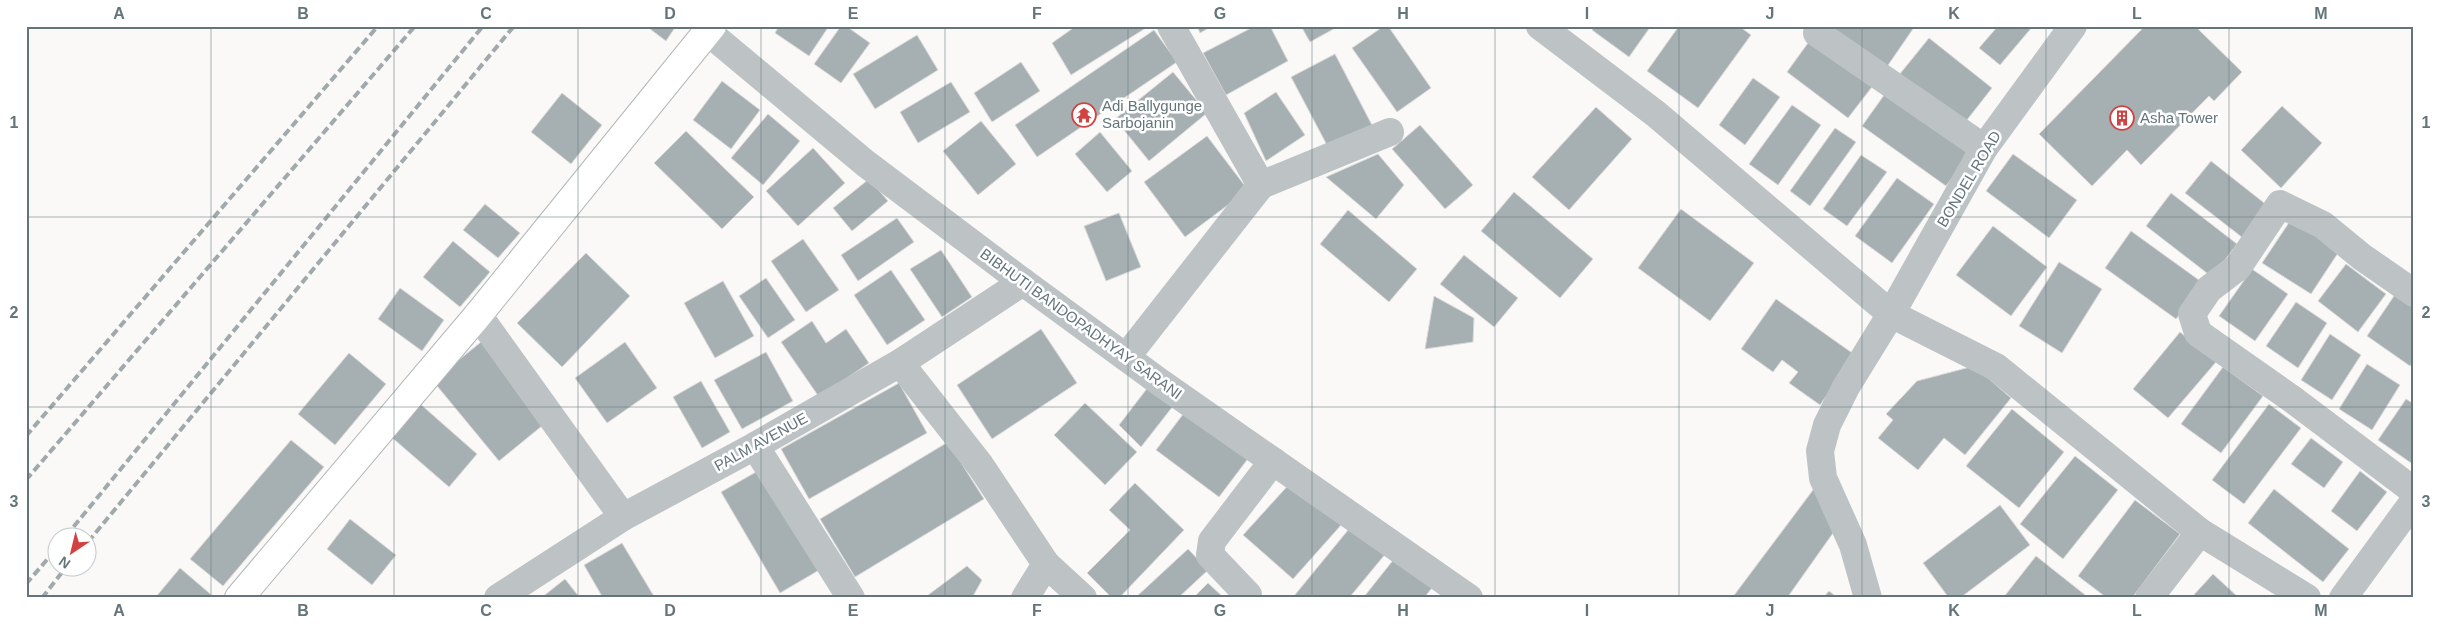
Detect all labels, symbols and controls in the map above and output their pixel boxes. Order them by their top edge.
text: A [113,5,125,22]
text: B [297,5,309,22]
text: C [480,5,492,22]
text: D [664,5,676,22]
text: E [848,5,859,22]
text: F [1032,5,1042,22]
text: G [1214,5,1226,22]
text: H [1397,5,1409,22]
text: I [1585,5,1589,22]
text: J [1766,5,1774,22]
text: K [1948,5,1960,22]
text: L [2132,5,2142,22]
text: M [2314,5,2328,22]
place label: Adi Ballygunge Sarbojanin [1102,97,1202,131]
temple icon: Adi Ballygunge Sarbojanin [1071,102,1097,128]
building icon: Asha Tower [2109,105,2135,131]
place label: Asha Tower [2140,109,2218,126]
text: 1 [10,114,19,131]
text: 1 [2422,114,2431,131]
street label: BONDEL ROAD [1933,128,2004,230]
street label: BIBHUTI BANDOPADHYAY SARANI [977,245,1185,402]
text: 2 [10,304,19,321]
text: 2 [2422,304,2431,321]
street label: PALM AVENUE [711,409,810,474]
text: 3 [10,493,19,510]
text: 3 [2422,493,2431,510]
north arrow [48,526,98,576]
text: N [56,553,73,572]
text: A [113,602,125,619]
text: B [297,602,309,619]
text: C [480,602,492,619]
text: D [664,602,676,619]
text: E [848,602,859,619]
text: F [1032,602,1042,619]
text: G [1214,602,1226,619]
text: H [1397,602,1409,619]
text: I [1585,602,1589,619]
text: J [1766,602,1774,619]
text: K [1948,602,1960,619]
text: L [2132,602,2142,619]
text: M [2314,602,2328,619]

